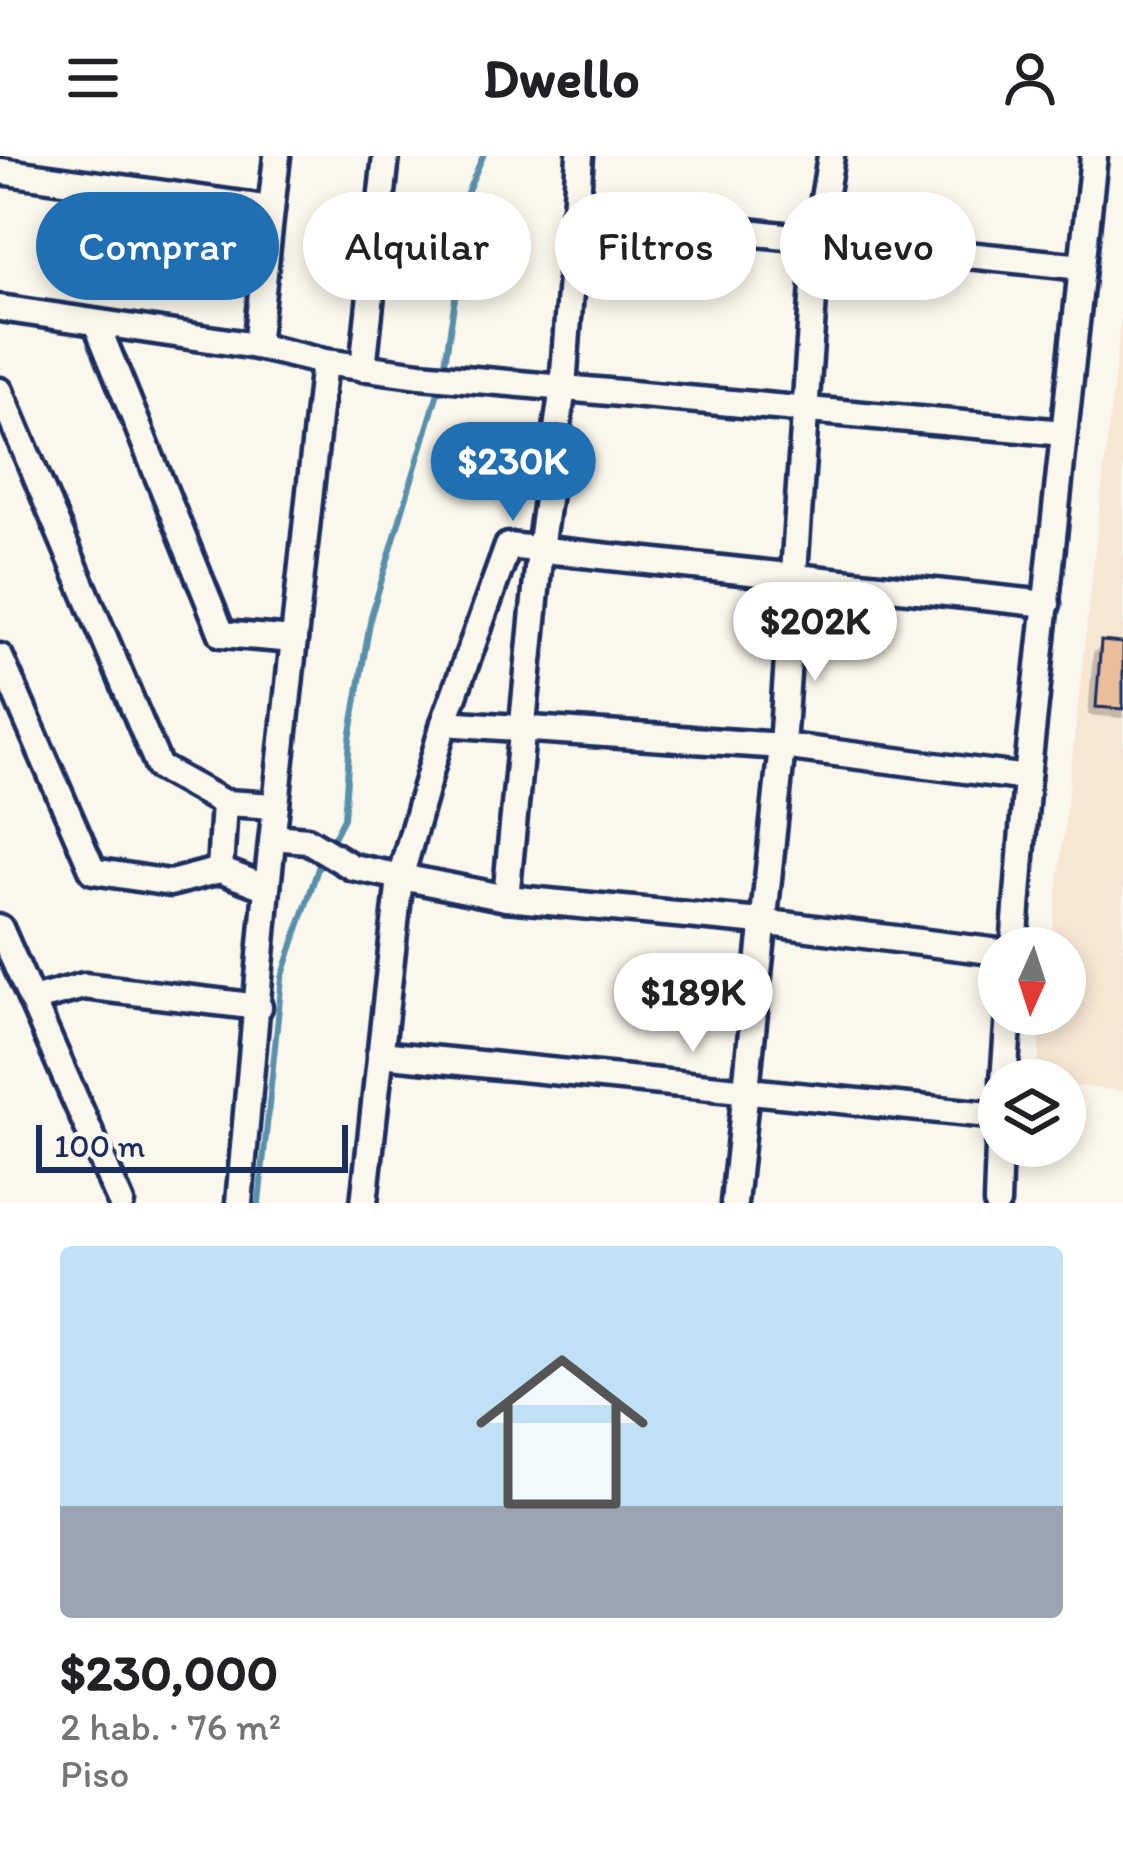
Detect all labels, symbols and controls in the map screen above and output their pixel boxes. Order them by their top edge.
icon: menu [60,45,126,111]
icon: person [997,45,1063,111]
text: Dwello [483,46,640,111]
chip: Comprar [36,192,279,300]
chip: Alquilar [303,192,531,300]
chip: Filtros [555,192,756,300]
chip: Nuevo [780,192,976,300]
pin: $230K [429,422,597,524]
text: $230K [458,437,568,484]
pin: $202K [731,582,899,684]
text: $202K [760,597,870,644]
north arrow [978,927,1086,1035]
map controls [978,927,1086,1167]
pin: $189K [609,953,777,1055]
text: $189K [641,968,745,1015]
button: layers [978,1059,1086,1167]
scale bar [36,1119,348,1172]
text: 100 m [54,1126,145,1165]
icon: home [454,1324,670,1540]
text: $230,000 [60,1642,278,1703]
text: 2 hab. · 76 m² [60,1703,281,1750]
text: Piso [60,1750,129,1797]

